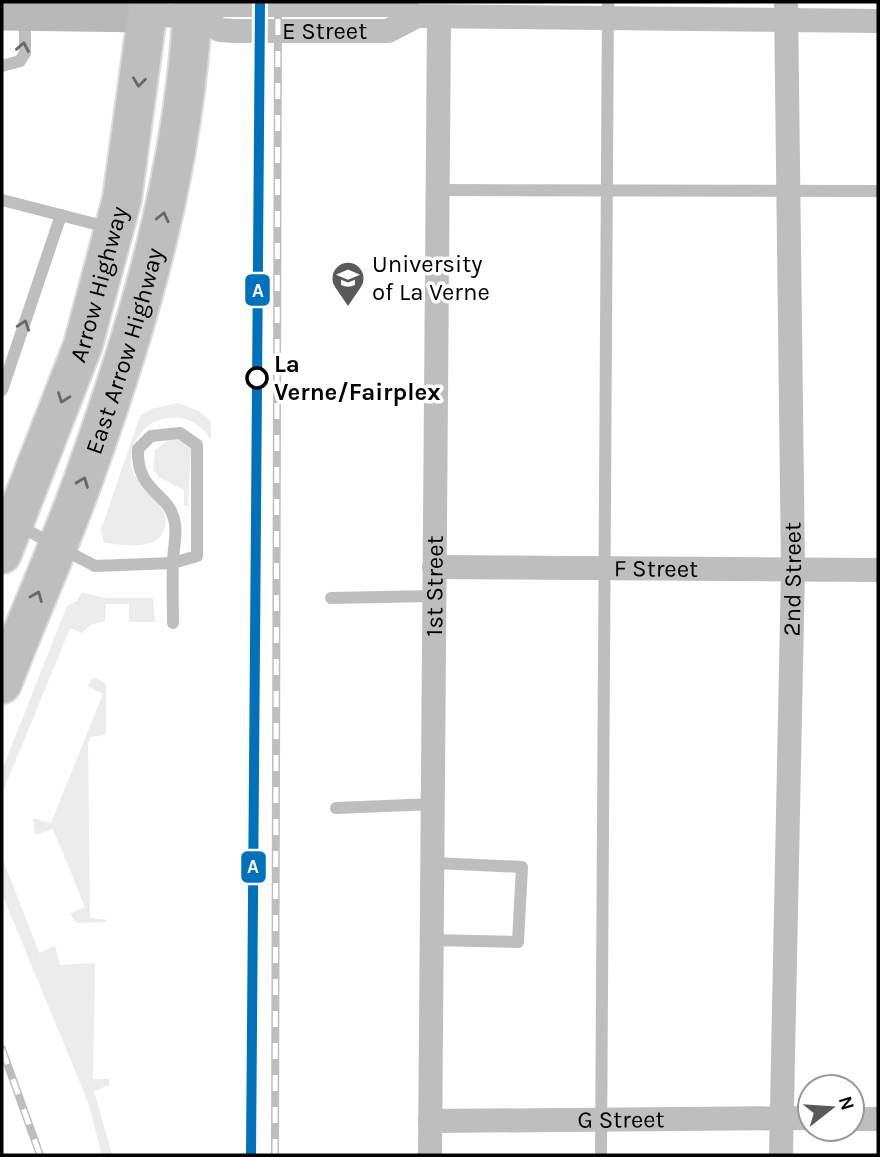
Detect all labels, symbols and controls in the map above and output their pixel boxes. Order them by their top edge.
street label: E Street [282,17,367,45]
one-way arrow [15,41,30,53]
one-way arrow [132,77,147,88]
street label: Arrow Highway [64,203,133,366]
one-way arrow [155,211,170,223]
street label: East Arrow Highway [79,245,169,458]
place label: University of La Verne [372,250,490,306]
school or university icon: University of La Verne [329,259,367,308]
line badge: A [244,273,271,307]
text: A [252,280,264,302]
one-way arrow [16,320,30,332]
place label: La Verne/Fairplex [274,350,440,406]
marker: La Verne/Fairplex [246,367,268,389]
one-way arrow [57,391,71,403]
one-way arrow [74,476,88,488]
street label: 2nd Street [778,522,807,637]
street label: 1st Street [420,535,449,637]
street label: F Street [614,554,698,583]
one-way arrow [28,591,42,603]
line badge: A [240,850,267,884]
text: A [247,856,259,878]
north arrow [796,1073,866,1143]
text: N [834,1094,859,1113]
street label: G Street [577,1105,665,1134]

